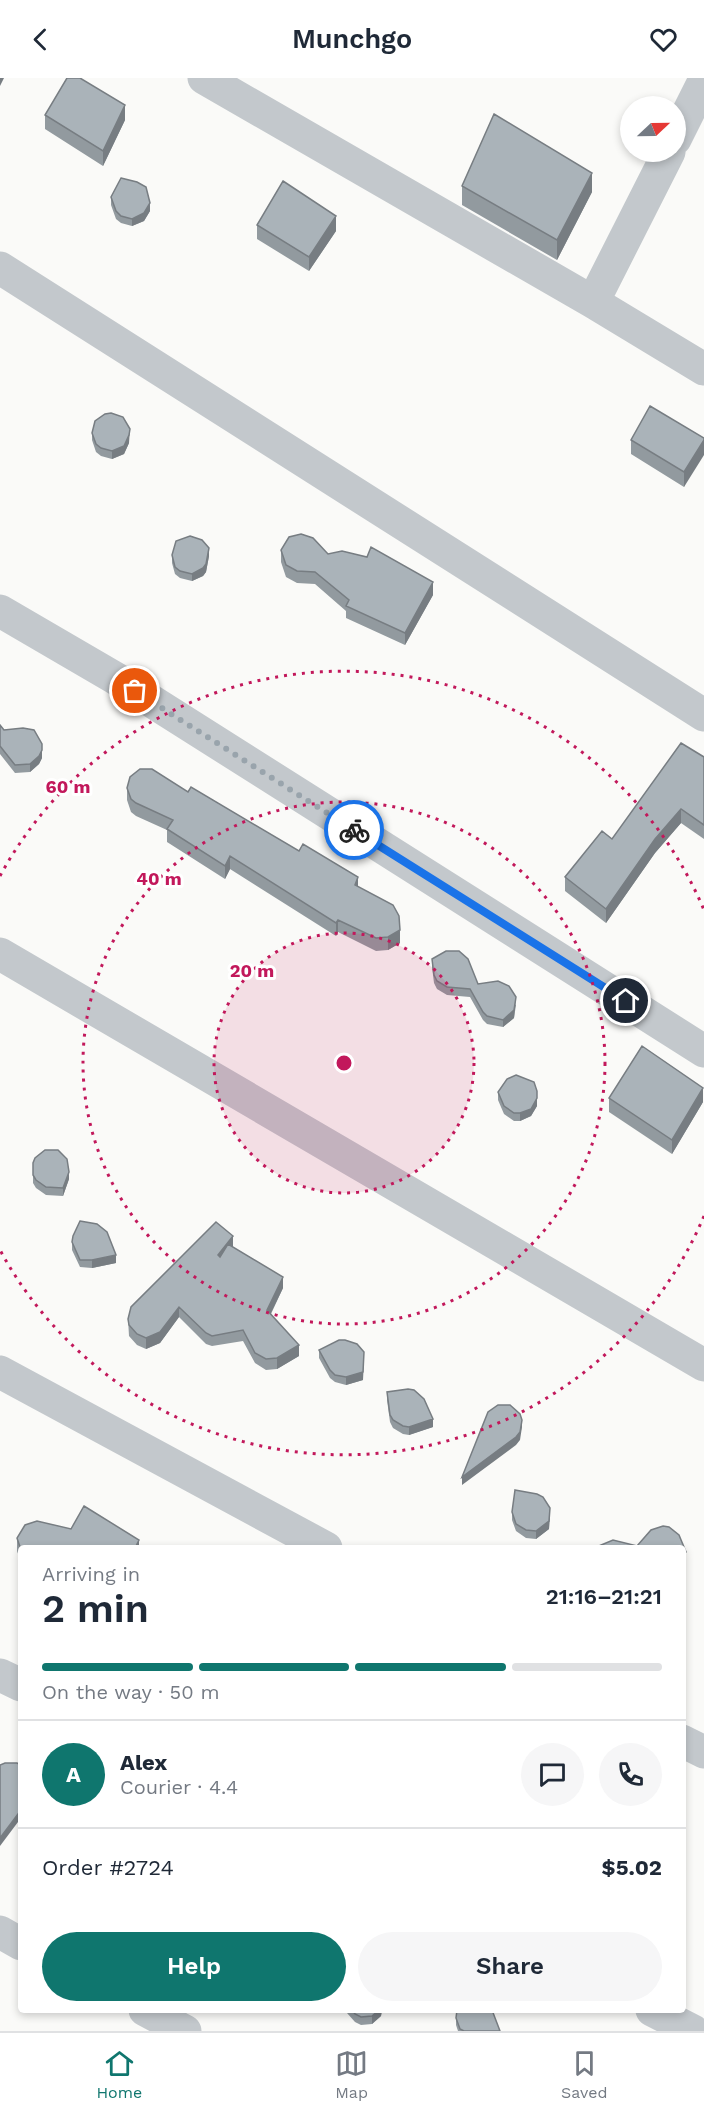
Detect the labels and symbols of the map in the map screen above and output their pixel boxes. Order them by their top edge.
north arrow [620,96,686,162]
pin [109,665,160,716]
text: 60 m [46,776,90,797]
courier [324,800,384,860]
text: 40 m [136,868,182,889]
text: 20 m [230,960,274,981]
pin [600,975,651,1026]
centre of rings [334,1053,354,1073]

